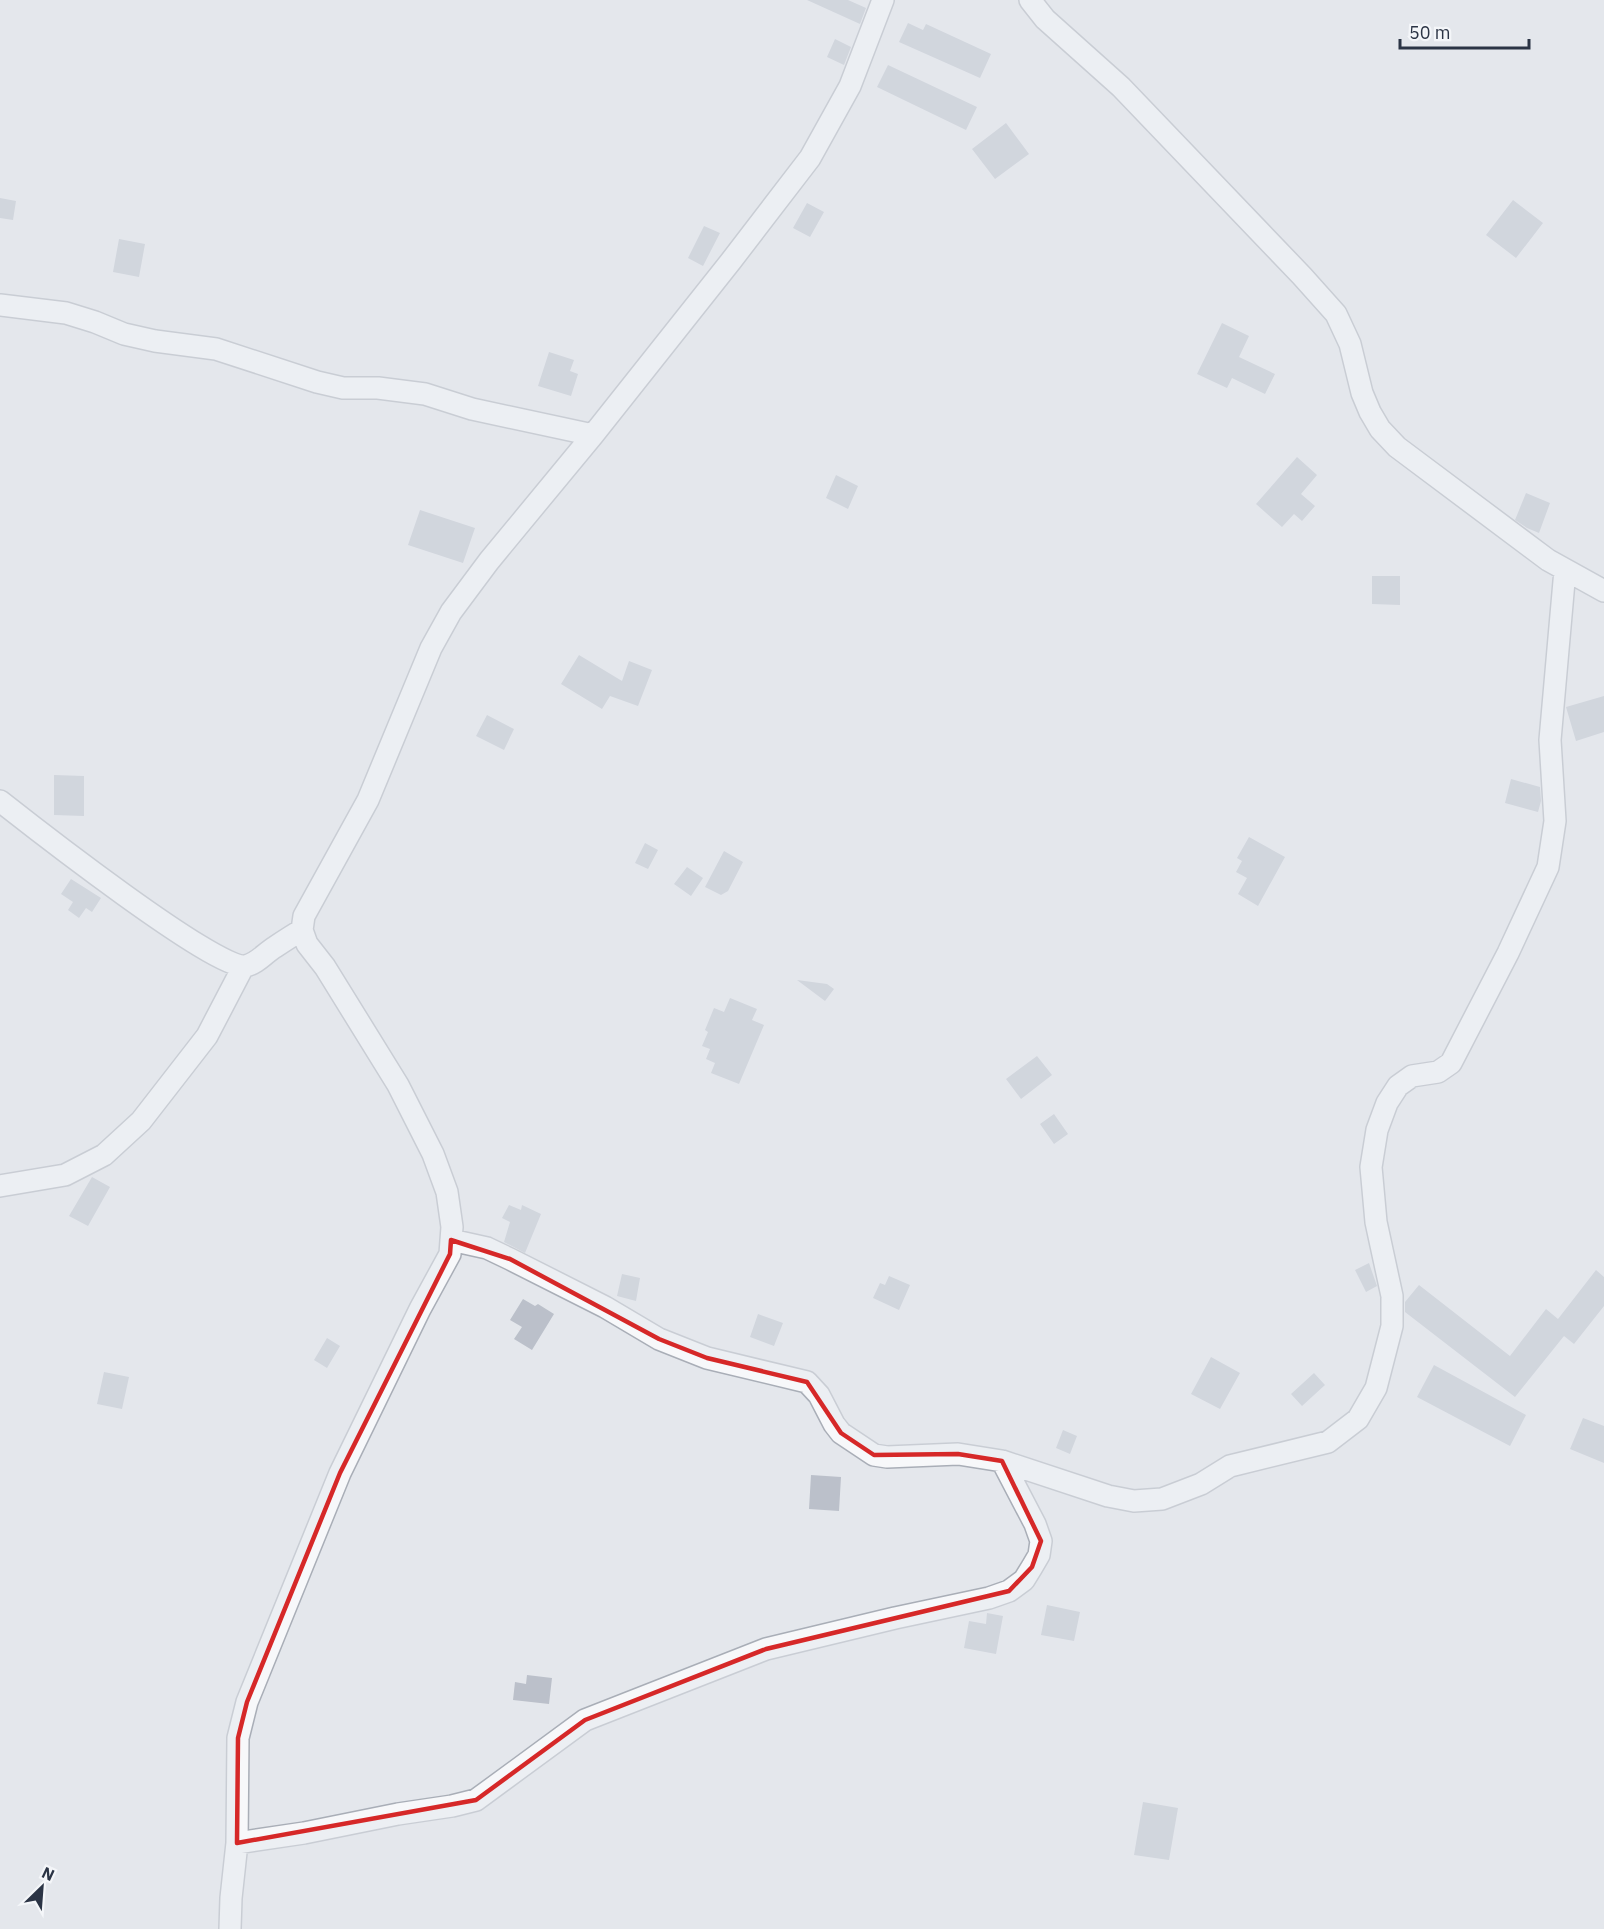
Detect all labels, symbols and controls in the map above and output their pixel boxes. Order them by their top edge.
scale bar [1400,12,1529,50]
text: 50 m [1409,21,1451,44]
north arrow [12,1857,72,1917]
text: N [39,1862,58,1885]

